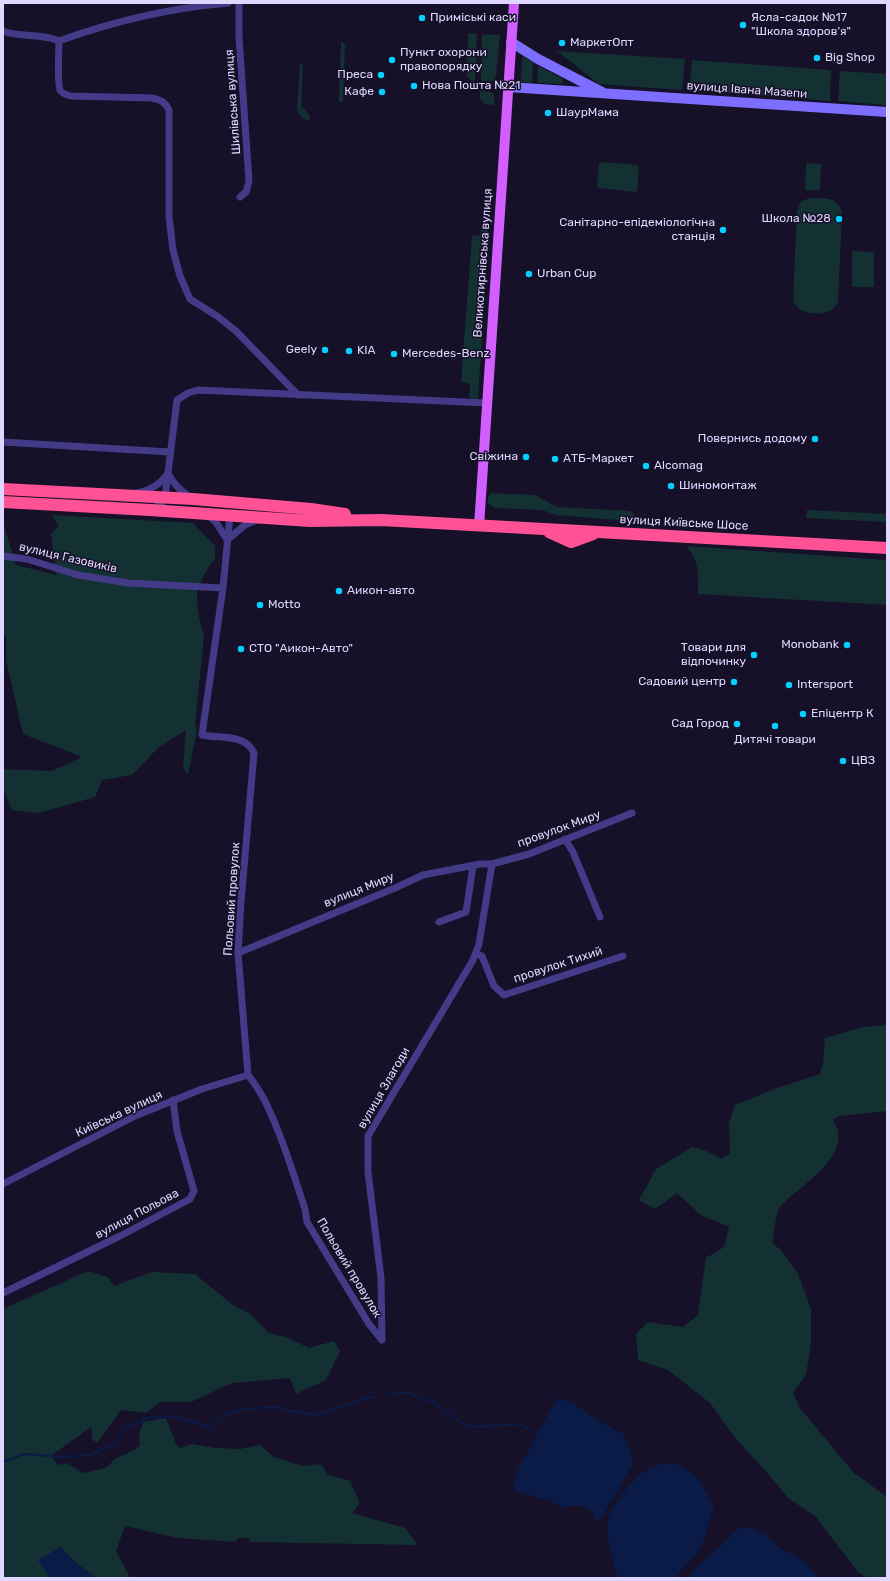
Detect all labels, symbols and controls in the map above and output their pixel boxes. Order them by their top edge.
place label: Приміські каси [430,11,516,25]
place label: Ясла-садок №17 "Школа здоров'я" [751,11,851,39]
marker: Приміські каси [417,13,427,23]
marker: Ясла-садок №17 "Школа здоров'я" [738,20,748,30]
place label: МаркетОпт [570,36,634,50]
marker: МаркетОпт [557,38,567,48]
place label: Пункт охорони правопорядку [400,46,487,74]
street label: Шилівська вулиця [222,49,244,155]
place label: Big Shop [825,51,875,65]
marker: Big Shop [812,53,822,63]
marker: Пункт охорони правопорядку [387,55,397,65]
place label: Преса [337,68,373,82]
marker: Преса [376,70,386,80]
place label: Нова Пошта №21 [422,79,520,93]
street label: вулиця Івана Мазепи [686,79,808,101]
marker: Нова Пошта №21 [409,81,419,91]
place label: Кафе [344,85,374,99]
marker: Кафе [377,87,387,97]
place label: ШаурМама [556,106,619,120]
marker: ШаурМама [543,108,553,118]
street label: Великотирнівська вулиця [471,188,495,338]
place label: Школа №28 [762,212,831,226]
marker: Школа №28 [834,214,844,224]
place label: Санітарно-епідеміологічна станція [559,216,715,244]
marker: Санітарно-епідеміологічна станція [718,225,728,235]
place label: Urban Cup [537,267,596,281]
marker: Urban Cup [524,269,534,279]
place label: Geely [286,343,317,357]
place label: KIA [357,344,376,358]
marker: Geely [320,345,330,355]
marker: KIA [344,346,354,356]
place label: Mercedes-Benz [402,347,490,361]
marker: Mercedes-Benz [389,349,399,359]
place label: Повернись додому [698,432,807,446]
marker: Повернись додому [810,434,820,444]
place label: Свіжина [470,450,518,464]
marker: Свіжина [521,452,531,462]
place label: АТБ-Маркет [563,452,634,466]
marker: АТБ-Маркет [550,454,560,464]
place label: Alcomag [654,459,703,473]
marker: Alcomag [641,461,651,471]
place label: Шиномонтаж [679,479,757,493]
marker: Шиномонтаж [666,481,676,491]
street label: вулиця Київське Шосе [619,512,749,534]
street label: вулиця Газовиків [18,540,118,576]
place label: Аикон-авто [347,584,415,598]
marker: Аикон-авто [334,586,344,596]
place label: Motto [268,598,301,612]
marker: Motto [255,600,265,610]
place label: Monobank [781,638,839,652]
marker: Monobank [842,640,852,650]
place label: Товари для відпочинку [681,641,746,669]
place label: СТО "Аикон-Авто" [249,642,353,656]
marker: СТО "Аикон-Авто" [236,644,246,654]
marker: Товари для відпочинку [749,650,759,660]
place label: Садовий центр [638,675,726,689]
marker: Садовий центр [729,677,739,687]
place label: Intersport [797,678,853,692]
marker: Intersport [784,680,794,690]
place label: Епіцентр К [811,707,874,721]
marker: Епіцентр К [798,709,808,719]
place label: Сад Город [671,717,729,731]
marker: Сад Город [732,719,742,729]
marker: Дитячі товари [770,721,780,731]
place label: Дитячі товари [734,733,816,747]
place label: ЦВЗ [851,754,875,768]
marker: ЦВЗ [838,756,848,766]
street label: провулок Миру [515,807,603,851]
street label: Польовий провулок [221,842,243,956]
street label: вулиця Миру [322,869,396,911]
street label: провулок Тихий [512,944,604,986]
street label: вулиця Злагоди [355,1045,413,1131]
street label: Київська вулиця [73,1088,165,1140]
street label: вулиця Польова [93,1186,181,1242]
street label: Польовий провулок [314,1215,384,1321]

